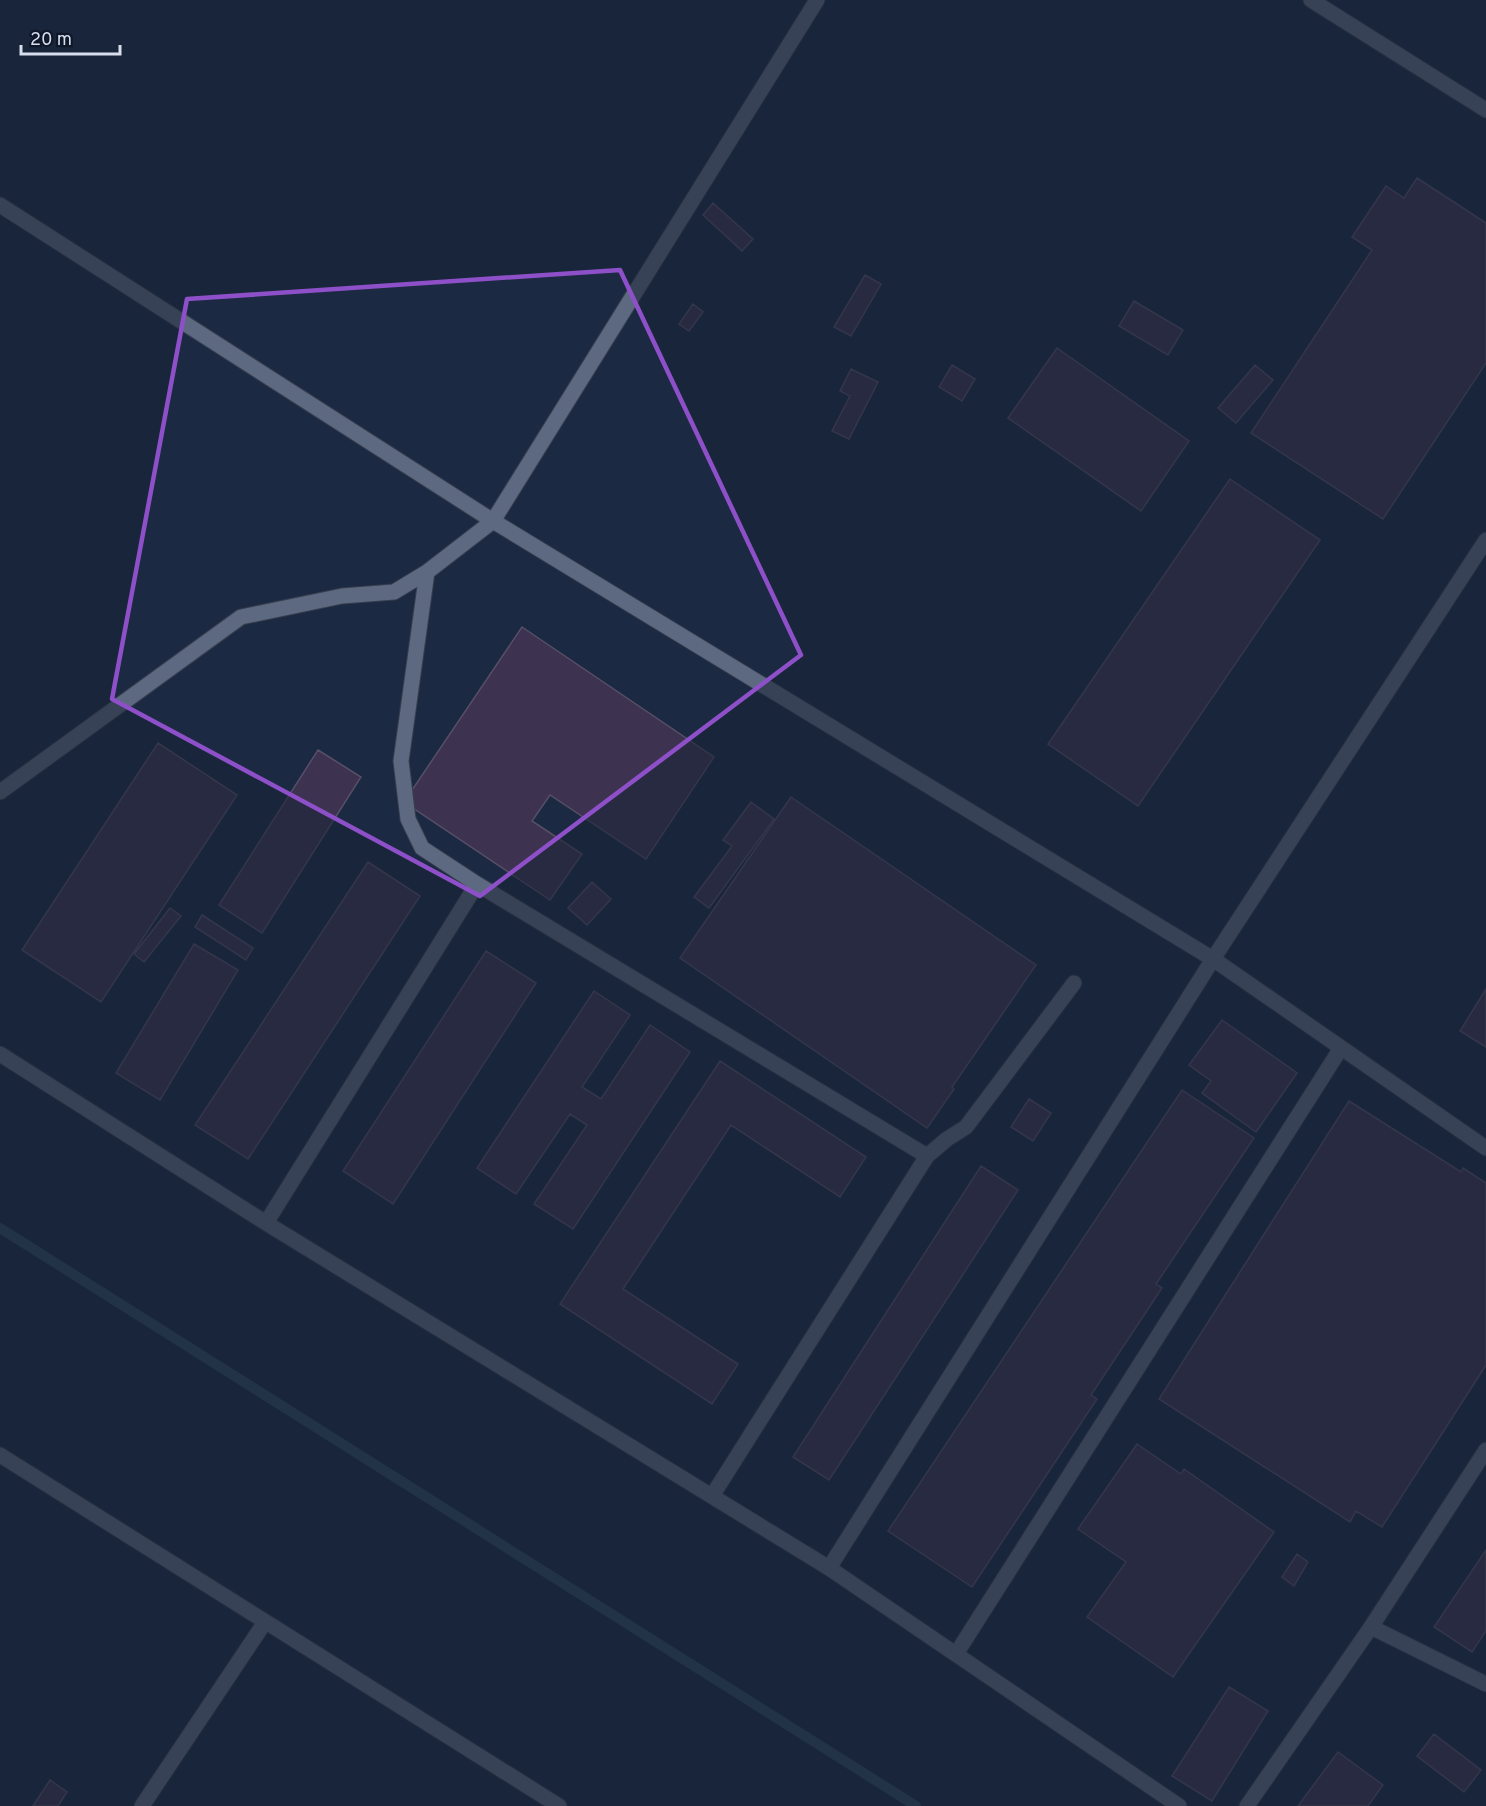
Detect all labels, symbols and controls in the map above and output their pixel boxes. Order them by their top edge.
scale bar [21,18,120,56]
text: 20 m [30,29,72,52]

